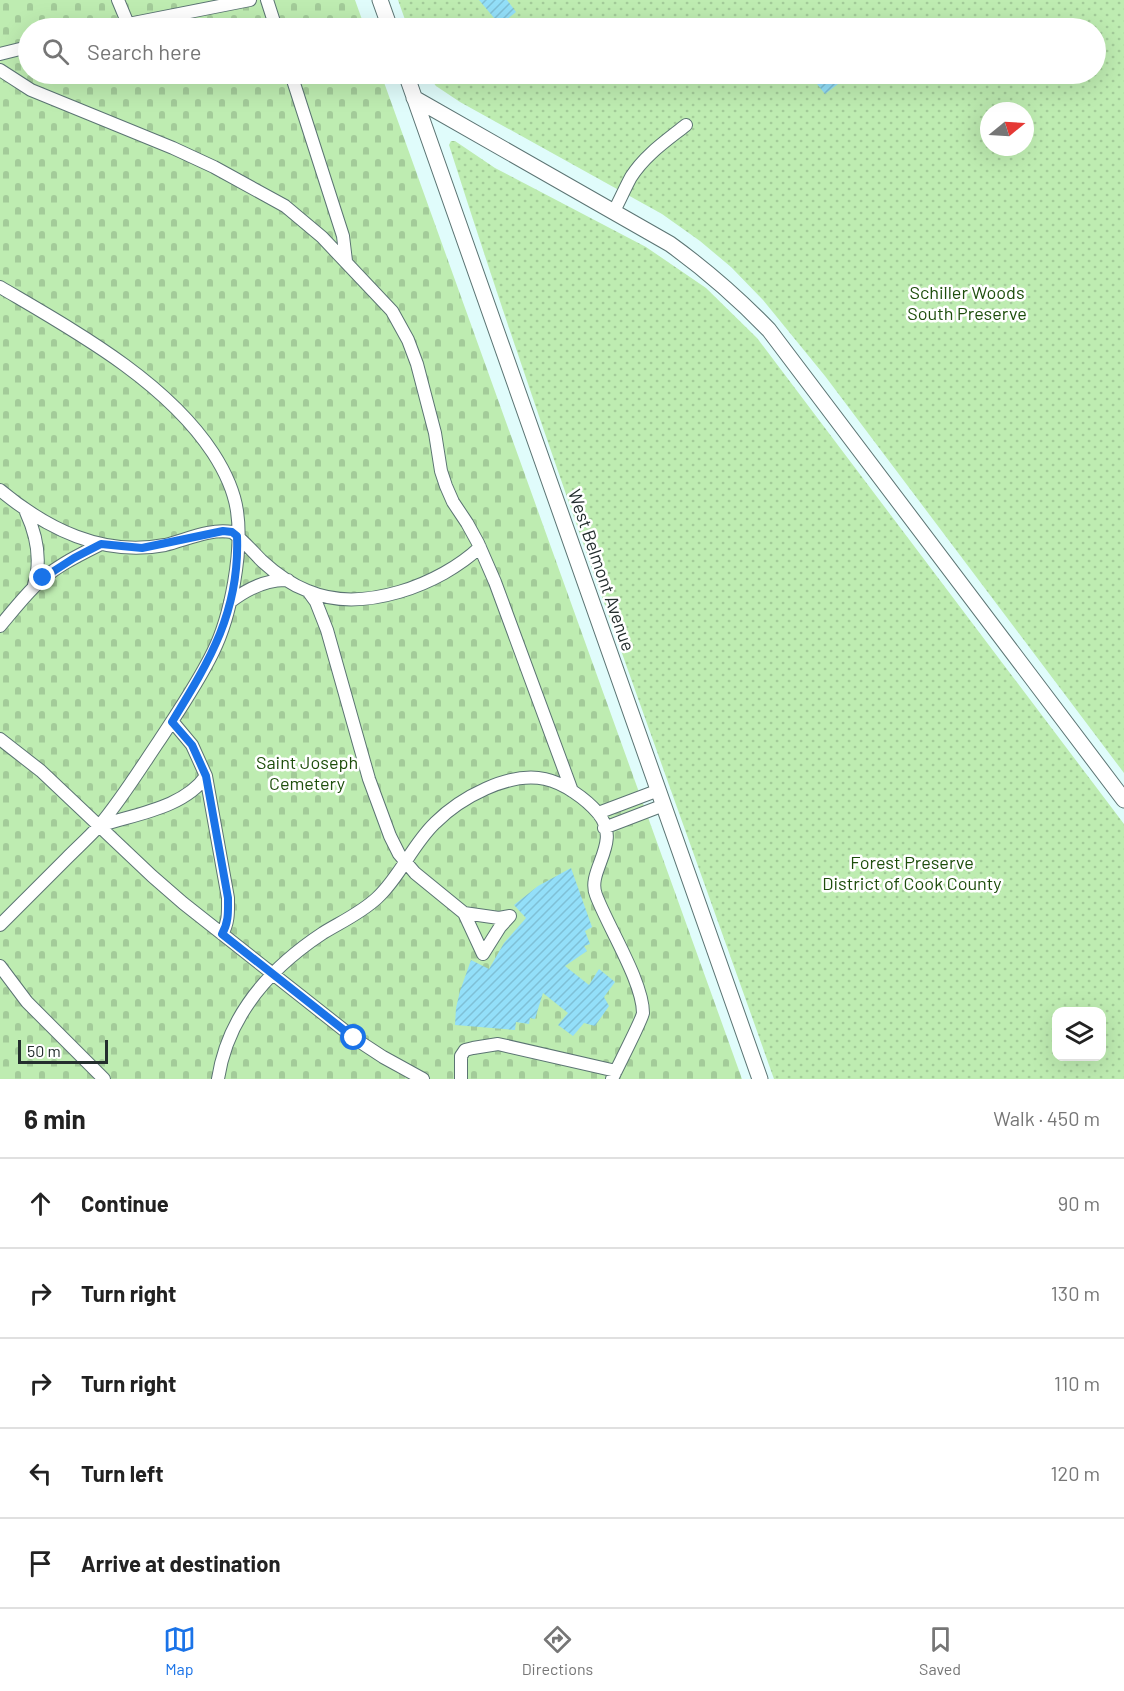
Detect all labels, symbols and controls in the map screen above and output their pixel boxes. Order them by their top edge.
search box [18,18,1106,84]
icon: search [39,35,72,68]
text: Search here [87,38,201,64]
north arrow [980,102,1034,156]
park label: Schiller Woods South Preserve [907,281,1027,324]
street label: West Belmont Avenue [564,486,640,654]
route end [29,564,55,590]
park label: Saint Joseph Cemetery [256,751,358,794]
park label: Forest Preserve District of Cook County [822,851,1002,894]
map controls [1052,1007,1106,1061]
button: layers [1052,1007,1106,1061]
route start [340,1024,366,1050]
scale bar [18,1037,108,1064]
text: 50 m [27,1041,61,1060]
text: 6 min [24,1103,86,1134]
text: Walk · 450 m [993,1106,1100,1130]
icon: ahead [24,1187,57,1220]
text: Continue [81,1190,169,1216]
text: 90 m [1058,1191,1100,1215]
icon: right [24,1277,57,1310]
text: Turn right [81,1280,176,1306]
text: 130 m [1051,1281,1100,1305]
icon: right [24,1367,57,1400]
text: Turn right [81,1370,176,1396]
text: 110 m [1054,1371,1100,1395]
icon: left [24,1457,57,1490]
text: Turn left [81,1460,164,1486]
text: 120 m [1050,1461,1100,1485]
icon: arrive [24,1547,57,1580]
text: Arrive at destination [81,1550,280,1576]
tab: Map [163,1623,196,1678]
tab: Directions [522,1623,593,1678]
tab: Saved [919,1623,961,1678]

